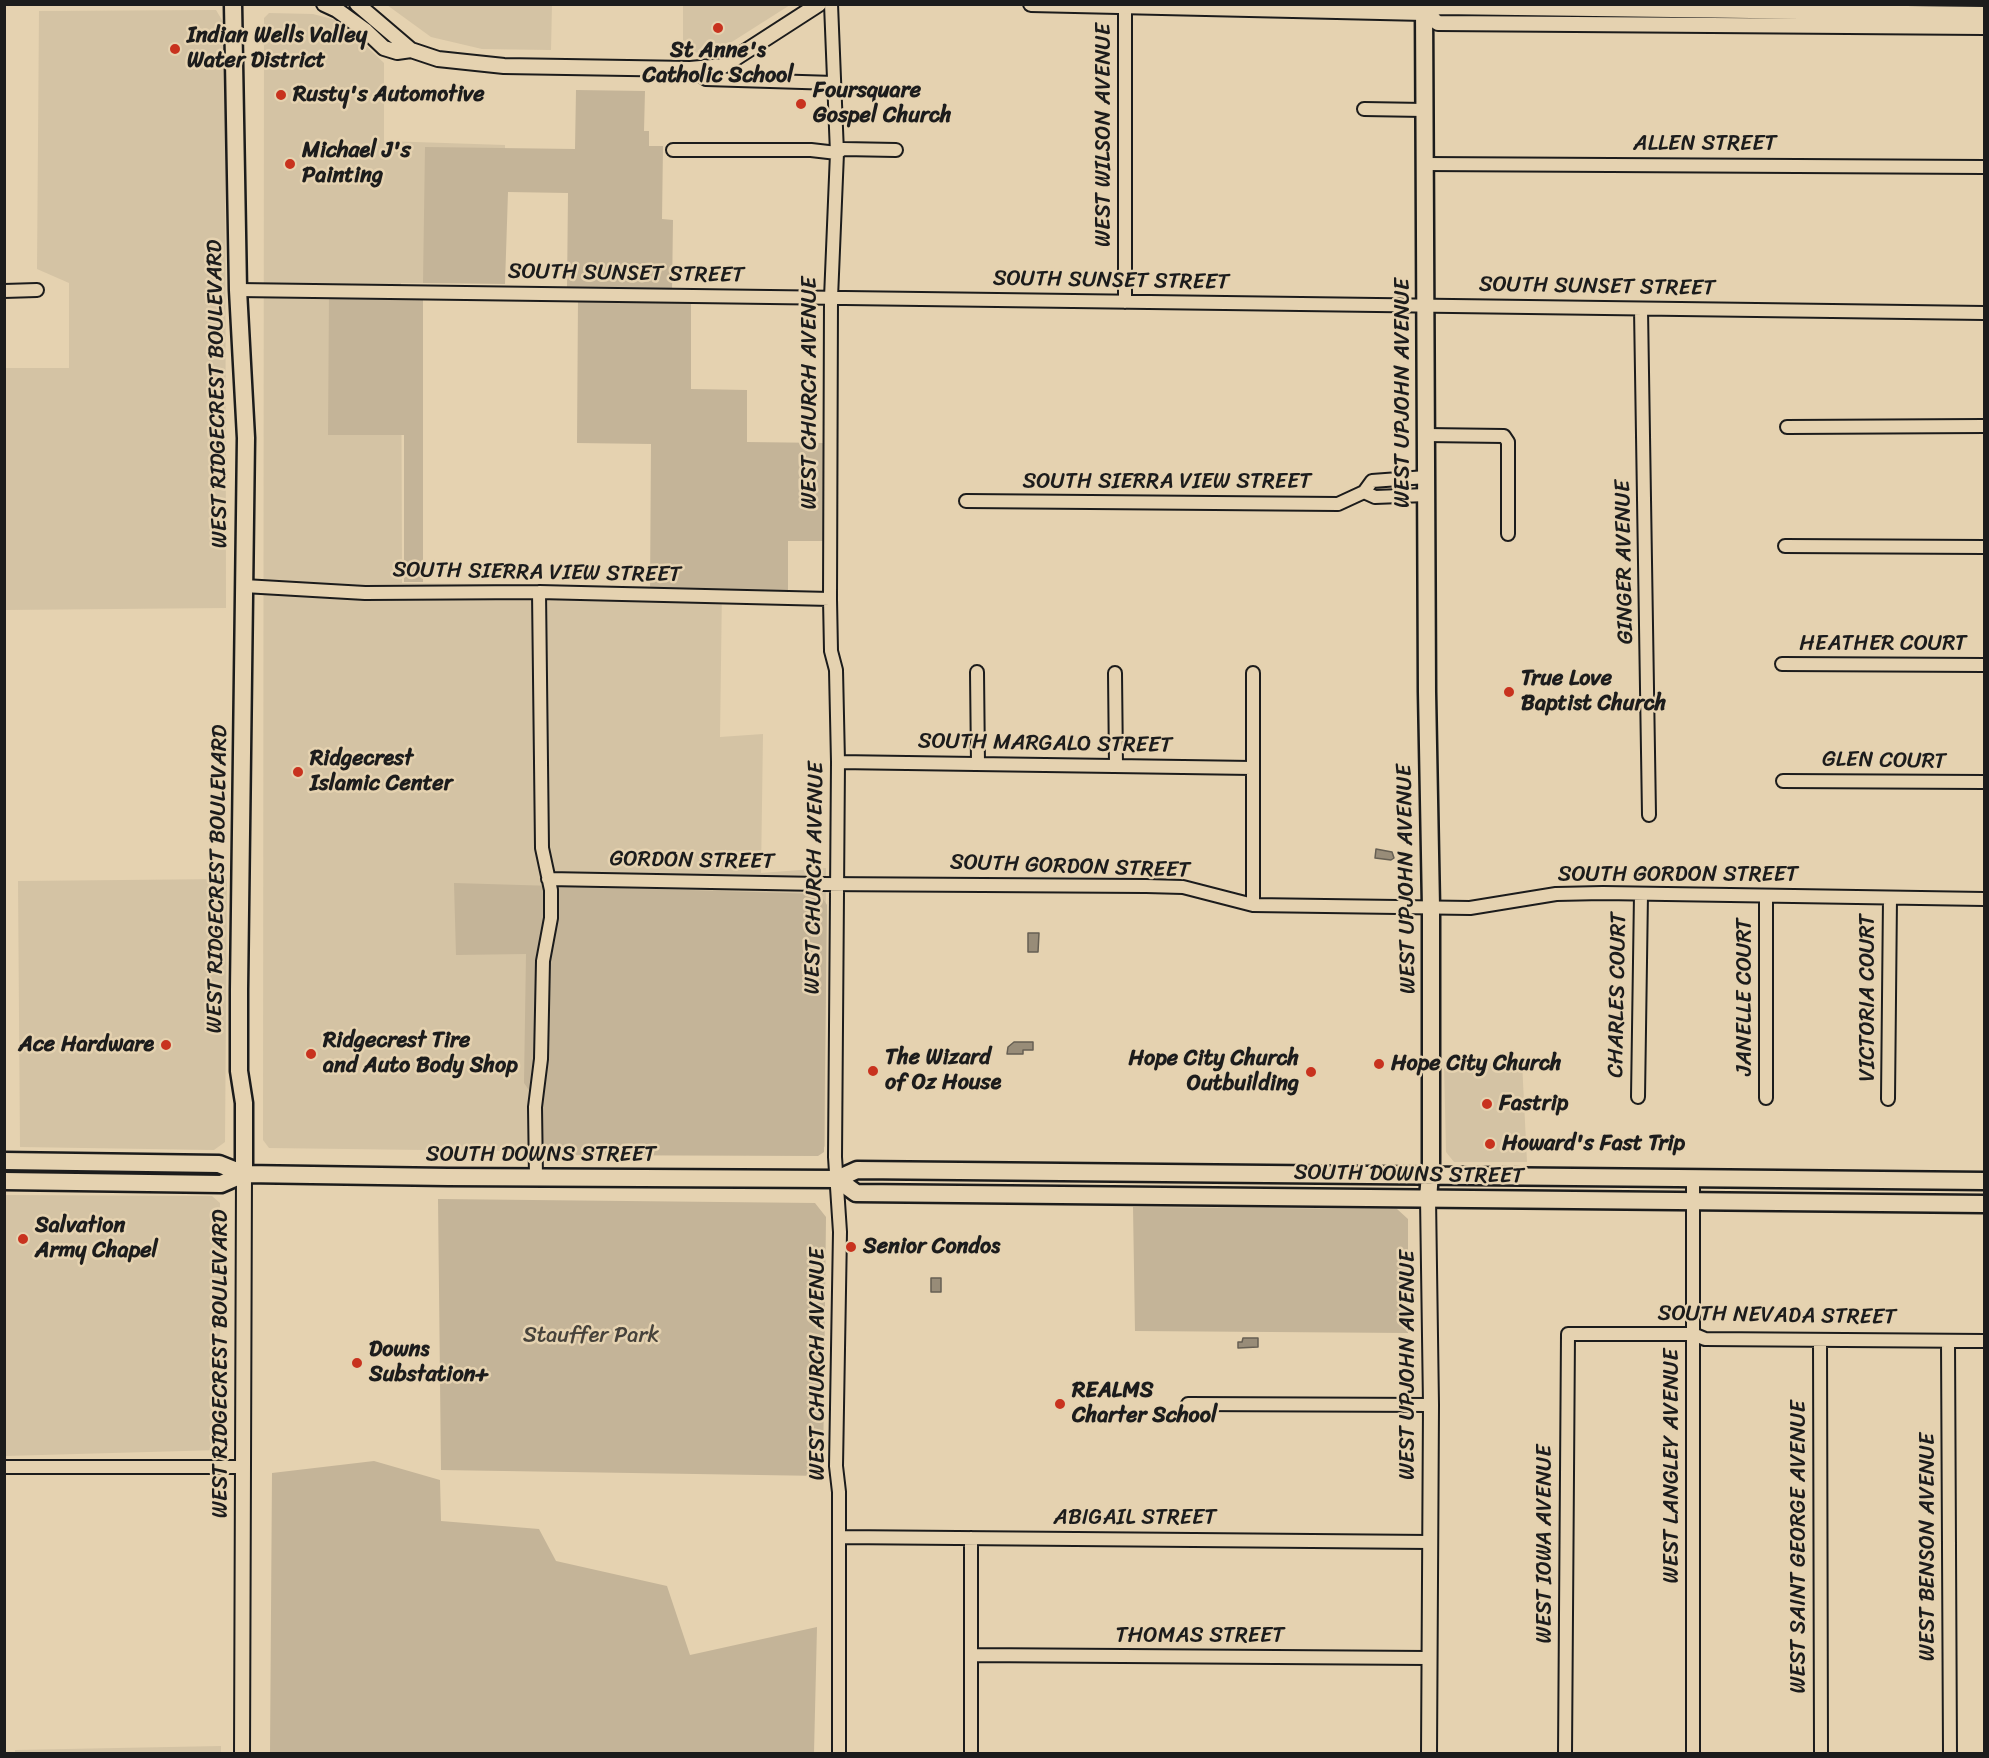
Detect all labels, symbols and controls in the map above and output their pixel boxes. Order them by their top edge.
marker: St Anne's Catholic School [711,21,725,35]
place label: Indian Wells Valley Water District [187,23,367,74]
street label: WEST WILSON AVENUE [1091,23,1117,247]
place label: St Anne's Catholic School [642,38,794,90]
marker: Indian Wells Valley Water District [168,42,182,56]
place label: Foursquare Gospel Church [813,78,951,130]
place label: Rusty's Automotive [293,82,485,108]
marker: Rusty's Automotive [274,88,288,102]
marker: Foursquare Gospel Church [794,97,808,111]
street label: ALLEN STREET [1633,131,1777,157]
place label: Michael J's Painting [302,138,411,190]
marker: Michael J's Painting [283,157,297,171]
street label: WEST RIDGECREST BOULEVARD [202,239,234,549]
street label: SOUTH SUNSET STREET [508,259,744,289]
street label: SOUTH SUNSET STREET [993,266,1229,296]
street label: SOUTH SUNSET STREET [1479,272,1715,302]
street label: WEST CHURCH AVENUE [797,277,823,509]
street label: WEST UPJOHN AVENUE [1390,278,1416,508]
street label: SOUTH SIERRA VIEW STREET [1023,469,1311,495]
street label: GINGER AVENUE [1610,480,1640,644]
street label: SOUTH SIERRA VIEW STREET [392,557,682,589]
street label: HEATHER COURT [1799,631,1967,657]
place label: True Love Baptist Church [1521,666,1666,718]
marker: True Love Baptist Church [1502,685,1516,699]
street label: WEST RIDGECREST BOULEVARD [202,724,234,1034]
street label: SOUTH MARGALO STREET [917,729,1173,759]
place label: Ridgecrest Islamic Center [310,746,453,798]
street label: GLEN COURT [1822,747,1946,775]
street label: WEST CHURCH AVENUE [800,761,830,995]
street label: WEST UPJOHN AVENUE [1392,764,1422,994]
marker: Ridgecrest Islamic Center [291,765,305,779]
street label: GORDON STREET [609,846,775,876]
street label: SOUTH GORDON STREET [949,850,1191,884]
street label: SOUTH GORDON STREET [1558,862,1798,888]
street label: CHARLES COURT [1603,912,1633,1078]
street label: VICTORIA COURT [1855,914,1881,1082]
street label: JANELLE COURT [1732,918,1758,1076]
place label: Ridgecrest Tire and Auto Body Shop [323,1028,518,1080]
place label: Ace Hardware [18,1032,154,1058]
marker: Ace Hardware [159,1038,173,1052]
place label: The Wizard of Oz House [885,1045,1001,1096]
place label: Hope City Church Outbuilding [1128,1046,1299,1098]
marker: Ridgecrest Tire and Auto Body Shop [304,1047,318,1061]
place label: Hope City Church [1391,1051,1562,1077]
marker: Hope City Church [1372,1057,1386,1071]
marker: The Wizard of Oz House [866,1064,880,1078]
marker: Hope City Church Outbuilding [1304,1065,1318,1079]
place label: Fastrip [1499,1091,1568,1117]
marker: Fastrip [1480,1097,1494,1111]
place label: Howard's Fast Trip [1502,1131,1685,1157]
marker: Howard's Fast Trip [1483,1137,1497,1151]
street label: SOUTH DOWNS STREET [426,1142,656,1168]
street label: SOUTH DOWNS STREET [1294,1160,1524,1190]
street label: WEST RIDGECREST BOULEVARD [208,1210,234,1518]
place label: Salvation Army Chapel [35,1213,158,1264]
marker: Salvation Army Chapel [16,1232,30,1246]
place label: Senior Condos [863,1234,1000,1260]
marker: Senior Condos [844,1240,858,1254]
street label: WEST CHURCH AVENUE [805,1248,831,1480]
street label: WEST UPJOHN AVENUE [1395,1250,1421,1480]
street label: SOUTH NEVADA STREET [1657,1301,1897,1331]
park label: Stauffer Park [523,1323,659,1349]
place label: Downs Substation+ [369,1337,489,1388]
street label: WEST LANGLEY AVENUE [1659,1348,1685,1584]
marker: Downs Substation+ [350,1356,364,1370]
place label: REALMS Charter School [1072,1378,1217,1430]
marker: REALMS Charter School [1053,1397,1067,1411]
street label: WEST SAINT GEORGE AVENUE [1786,1400,1812,1694]
street label: WEST BENSON AVENUE [1915,1433,1941,1661]
street label: WEST IOWA AVENUE [1532,1444,1558,1644]
street label: ABIGAIL STREET [1054,1505,1216,1531]
street label: THOMAS STREET [1116,1623,1284,1649]

